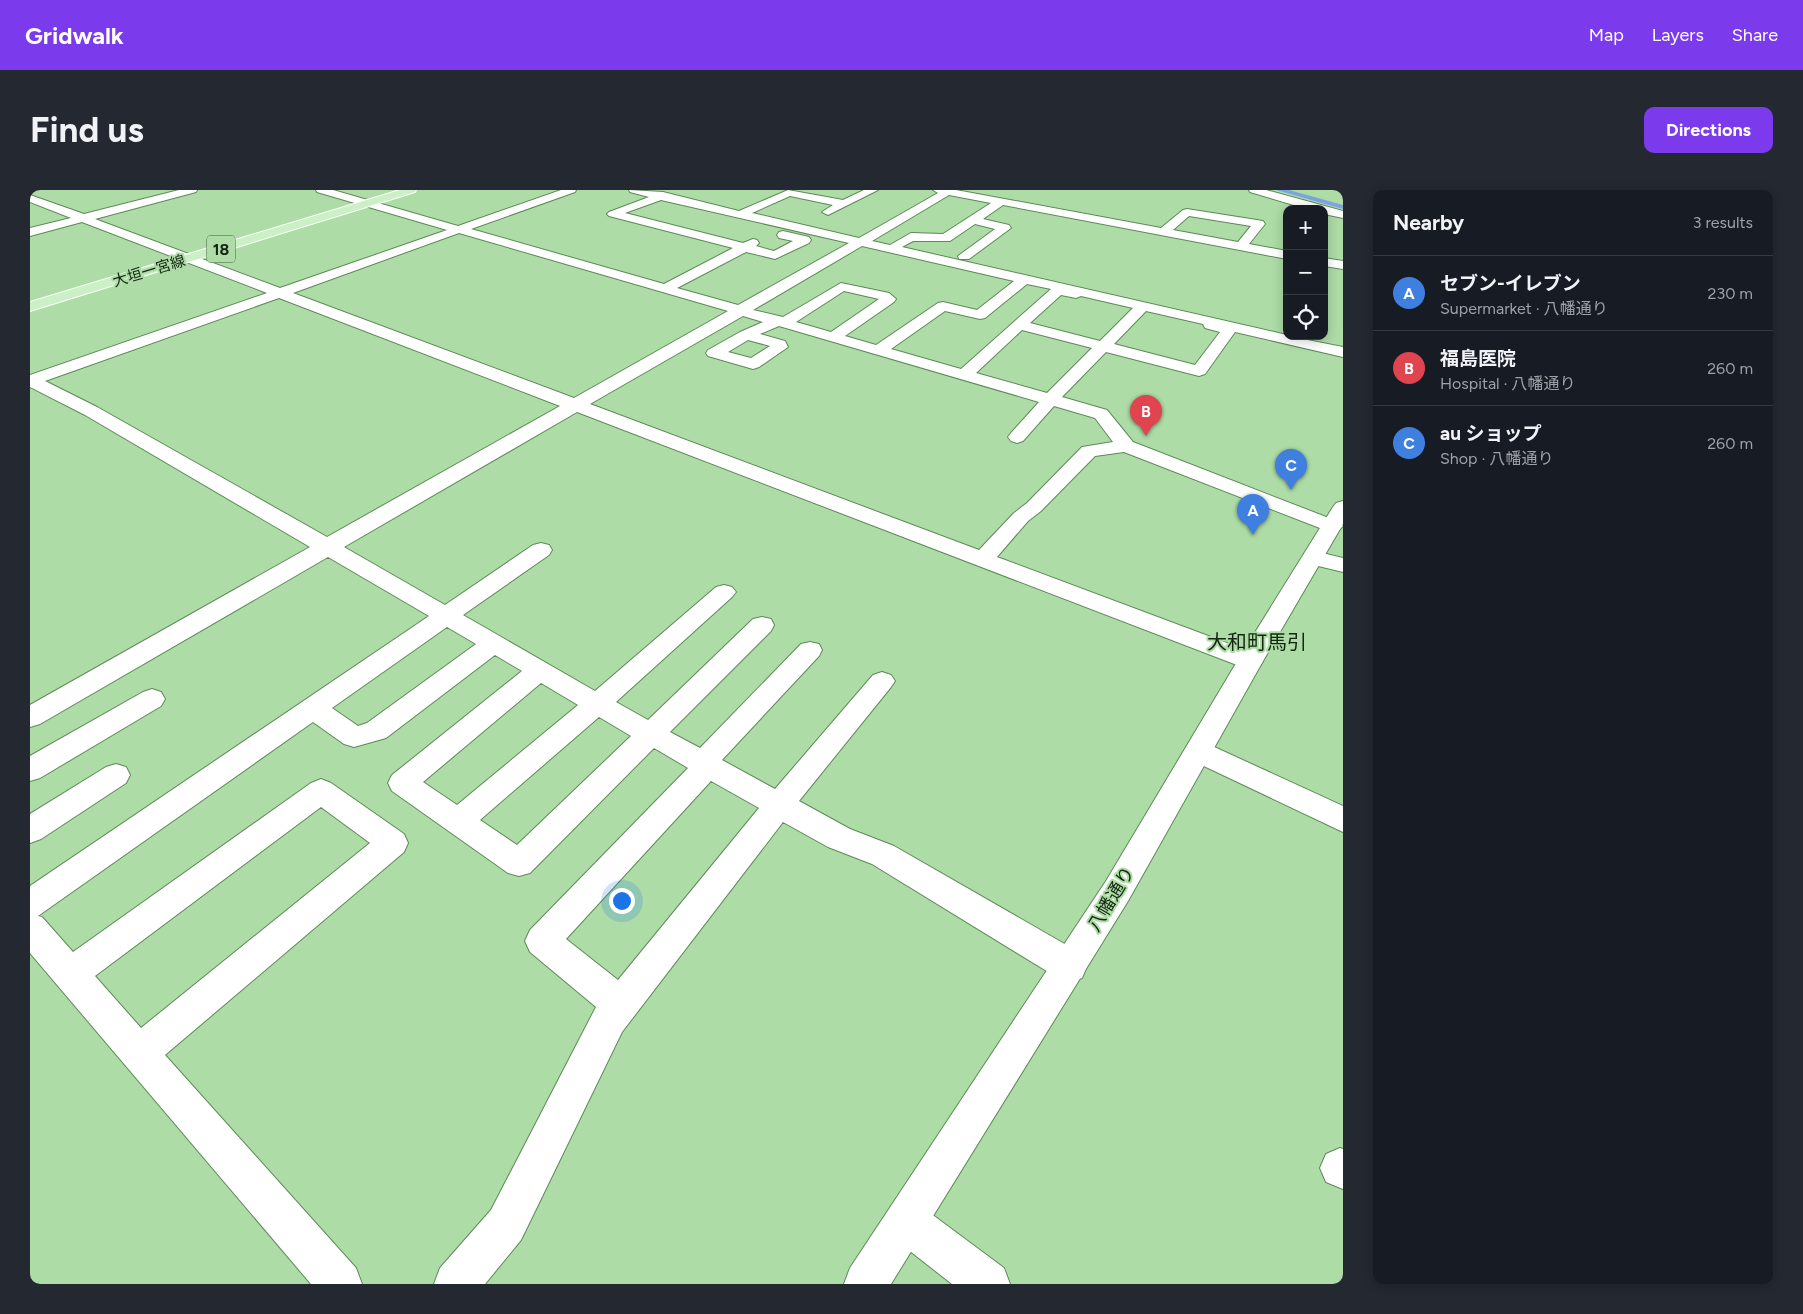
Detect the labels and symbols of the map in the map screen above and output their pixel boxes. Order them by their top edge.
road number: 18 [207,236,235,262]
street label: 大垣一宮線 [110,251,188,291]
pin: B [1130,395,1162,436]
pin: C [1275,449,1307,490]
pin: A [1237,494,1269,535]
district label: 大和町馬引 [1207,630,1307,654]
street label: 八幡通り [1083,862,1139,936]
your location [609,888,635,914]

